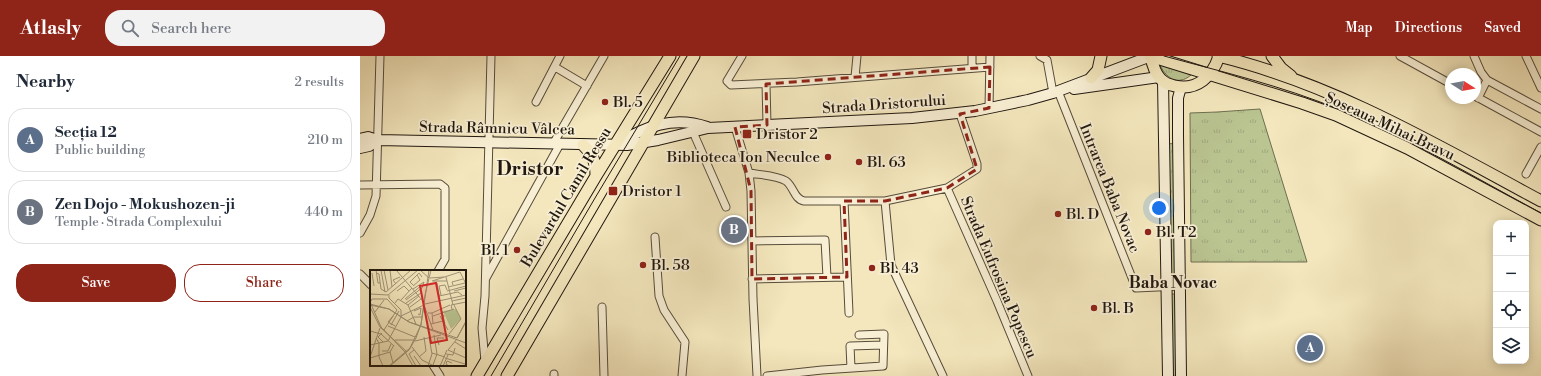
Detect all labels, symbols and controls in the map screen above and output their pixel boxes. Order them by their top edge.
search box [105,10,385,46]
text: Atlasly [20,16,81,40]
icon: search [119,17,141,39]
text: Search here [151,19,231,38]
text: Map [1345,19,1373,37]
text: Directions [1395,19,1462,37]
text: Saved [1484,19,1521,37]
north arrow [1445,68,1481,104]
text: Nearby [16,71,75,93]
text: 2 results [295,74,344,90]
street label: Șoseaua Mihai Bravu [1322,88,1458,165]
street label: Strada Dristorului [821,91,947,118]
place label: Bl. 5 [612,93,643,112]
marker: Bl. 5 [600,97,610,107]
street label: Strada Râmnicu Vâlcea [419,118,576,139]
street label: Intrarea Baba Novac [1075,121,1144,256]
text: Secția 12 [55,123,117,142]
street label: Bulevardul Camil Ressu [517,123,616,272]
place label: Dristor 2 [756,125,818,144]
marker: Dristor 2 [741,128,753,140]
text: A [25,132,35,148]
text: 210 m [308,132,343,148]
text: Public building [55,142,145,158]
place label: Biblioteca Ion Neculce [666,148,820,167]
marker: Biblioteca Ion Neculce [823,152,833,162]
place label: Bl. 63 [866,153,906,172]
district label: Dristor [496,157,564,181]
marker: Bl. 63 [854,157,864,167]
place label: Dristor 1 [622,182,682,201]
marker: Dristor 1 [607,185,619,197]
street label: Strada Eufrosina Popescu [956,193,1041,361]
text: Zen Dojo - Mokushozen-ji [55,195,235,214]
your location [1149,198,1169,218]
text: B [25,204,35,220]
text: 440 m [305,204,343,220]
place label: Bl. D [1065,205,1099,224]
marker: Bl. D [1053,209,1063,219]
text: Temple · Strada Complexului [55,214,222,230]
pin: B [721,215,747,245]
map controls [1493,220,1529,364]
button: + [1493,220,1529,256]
place label: Bl. T2 [1155,223,1197,242]
marker: Bl. T2 [1143,227,1153,237]
place label: Bl. 1 [480,241,510,260]
marker: Bl. 1 [512,245,522,255]
place label: Bl. 58 [650,256,690,275]
button: − [1493,256,1529,292]
place label: Bl. 43 [879,259,919,278]
marker: Bl. 58 [638,260,648,270]
marker: Bl. 43 [867,263,877,273]
button: Save [16,264,176,302]
button: Share [184,264,344,302]
inset map [370,270,466,366]
district label: Baba Novac [1129,273,1217,293]
button: locate [1493,292,1529,328]
place label: Bl. B [1101,299,1134,318]
marker: Bl. B [1089,303,1099,313]
button: layers [1493,328,1529,364]
pin: A [1297,333,1323,363]

